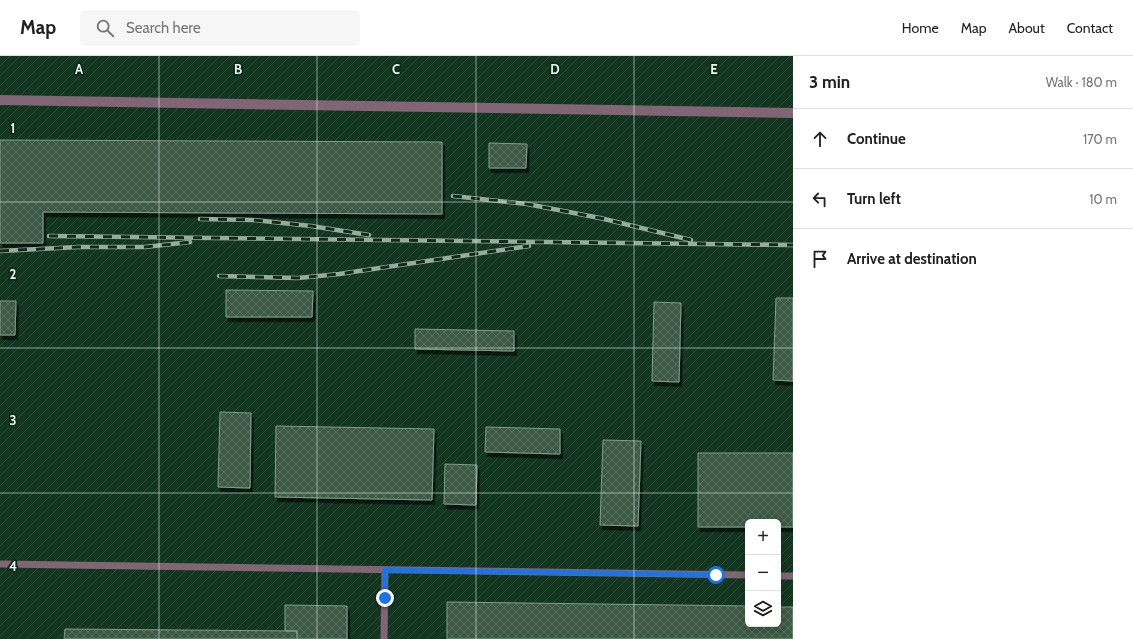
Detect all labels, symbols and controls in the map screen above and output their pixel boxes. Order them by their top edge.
search box [80,10,360,46]
text: Map [20,16,56,39]
icon: search [94,17,116,39]
text: Search here [126,19,201,37]
text: Home [902,19,939,37]
text: Map [961,19,986,37]
text: About [1008,19,1045,37]
text: Contact [1067,19,1113,37]
text: A [75,61,84,77]
text: B [234,61,242,77]
text: C [392,61,400,77]
text: D [550,61,560,77]
text: E [710,61,718,77]
text: 3 min [809,72,850,92]
text: Walk · 180 m [1046,74,1117,90]
text: 1 [11,120,15,136]
icon: ahead [809,128,831,150]
text: Continue [847,130,906,148]
text: 170 m [1083,131,1117,147]
icon: left [809,188,831,210]
text: Turn left [847,190,901,208]
text: 10 m [1089,191,1117,207]
icon: arrive [809,248,831,270]
text: Arrive at destination [847,250,977,268]
text: 2 [10,266,17,282]
text: 3 [9,412,17,428]
map controls [745,519,781,627]
button: + [745,519,781,555]
button: − [745,555,781,591]
text: 4 [9,558,17,574]
route start [707,566,725,584]
route end [376,589,394,607]
button: layers [745,591,781,627]

